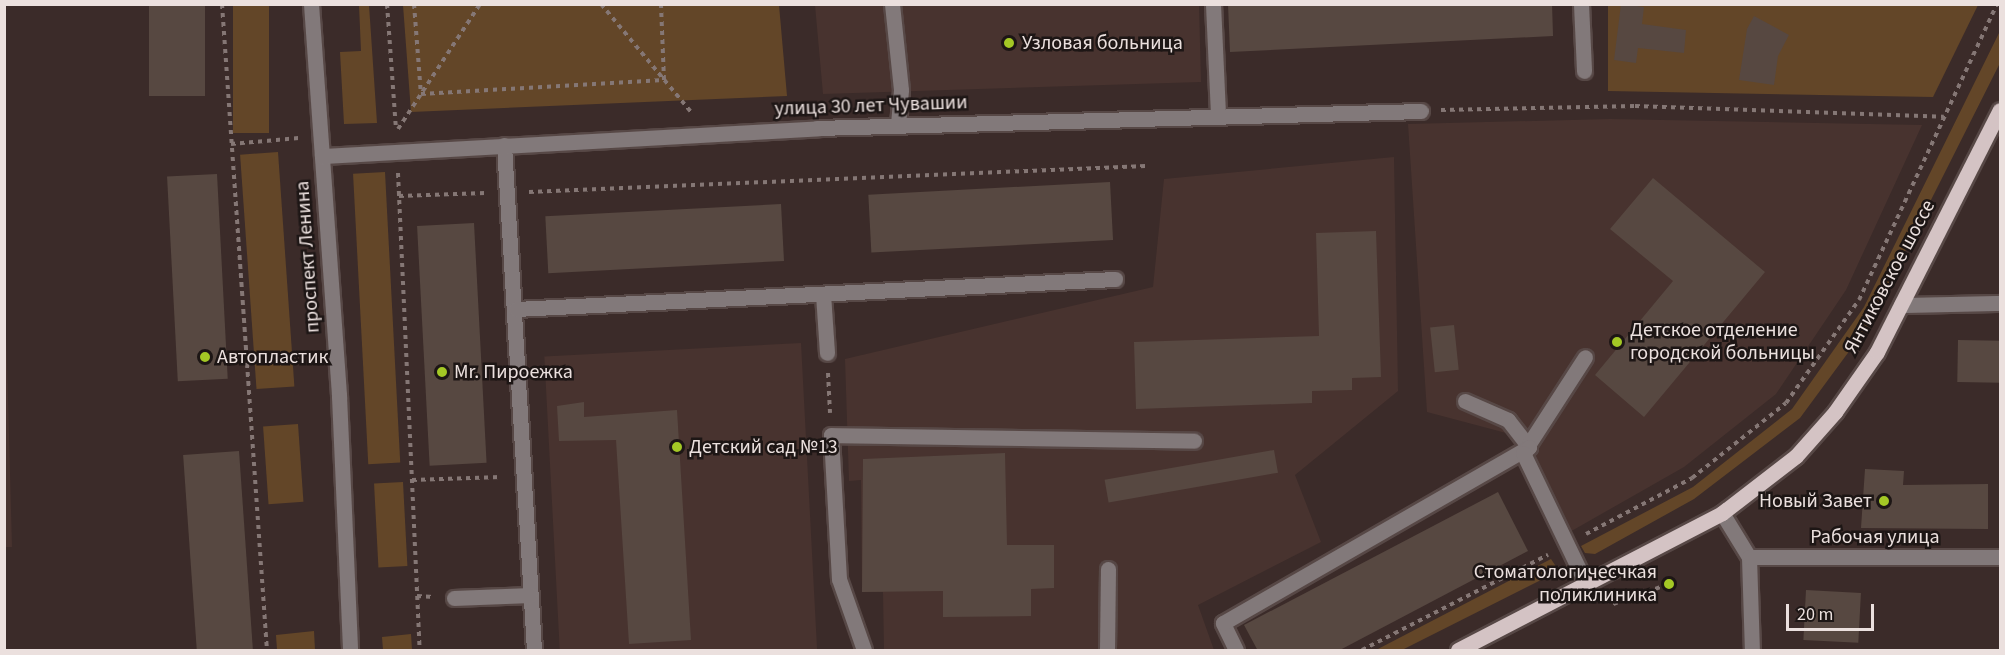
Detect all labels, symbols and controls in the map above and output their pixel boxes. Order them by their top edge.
place label: Узловая больница [1022,31,1183,55]
marker: Узловая больница [1000,34,1018,52]
street label: улица 30 лет Чувашии [774,91,968,121]
street label: проспект Ленина [291,180,325,334]
street label: Янтиковское шоссе [1839,196,1941,358]
place label: Детское отделение городской больницы [1630,318,1815,365]
marker: Детское отделение городской больницы [1608,333,1626,351]
place label: Автопластик [217,345,328,369]
marker: Автопластик [198,350,212,364]
place label: Mr. Пироежка [454,360,573,384]
marker: Mr. Пироежка [435,365,449,379]
place label: Детский сад №13 [689,435,838,459]
marker: Детский сад №13 [670,440,684,454]
place label: Новый Завет [1759,489,1872,513]
marker: Новый Завет [1877,494,1891,508]
street label: Рабочая улица [1810,525,1940,549]
place label: Стоматологичесчкая поликлиника [1474,560,1657,607]
marker: Стоматологичесчкая поликлиника [1662,577,1676,591]
scale bar [1789,592,1878,630]
text: 20 m [1797,602,1833,627]

